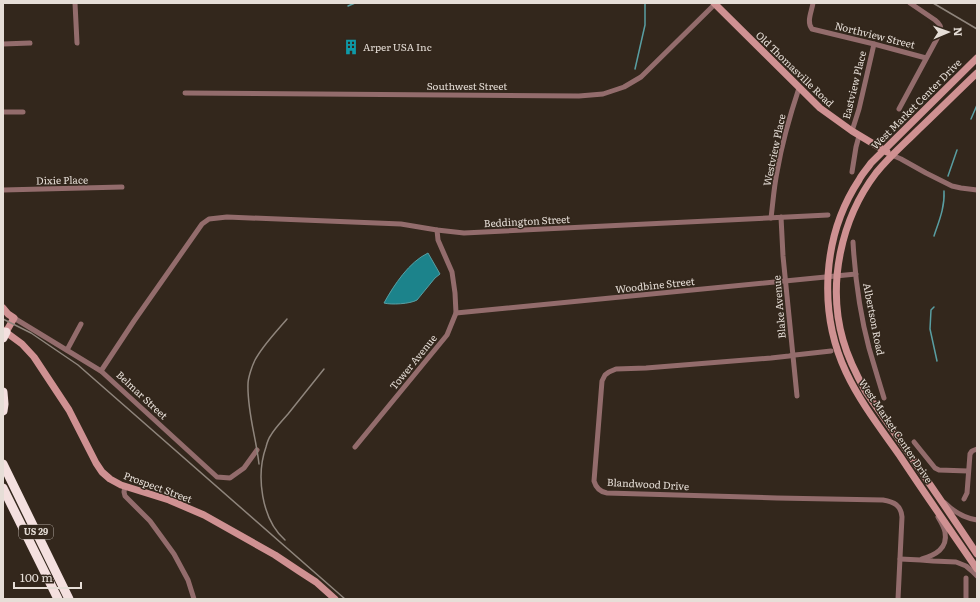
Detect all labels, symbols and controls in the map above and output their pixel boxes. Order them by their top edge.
north arrow [928,12,968,52]
street label: Northview Street [833,17,917,52]
street label: Old Thomasville Road [753,27,838,110]
text: N [951,27,967,37]
building icon: Arper USA Inc [342,38,360,56]
place label: Arper USA Inc [363,39,432,54]
street label: Eastview Place [838,49,869,121]
street label: West Market Center Drive [867,55,964,152]
street label: Southwest Street [427,78,507,93]
street label: Westview Place [759,113,788,187]
street label: Dixie Place [36,172,88,187]
street label: Beddington Street [483,211,571,230]
street label: Woodbine Street [615,273,695,296]
street label: Blake Avenue [768,275,789,339]
street label: Albertson Road [860,281,889,356]
street label: Tower Avenue [385,331,440,393]
street label: Belmar Street [113,367,171,422]
street label: West Market Center Drive [856,376,937,486]
street label: Prospect Street [122,467,195,506]
street label: Blandwood Drive [607,474,690,493]
road number: US 29 [19,525,53,539]
scale bar [14,564,81,590]
text: 100 m [20,568,53,586]

